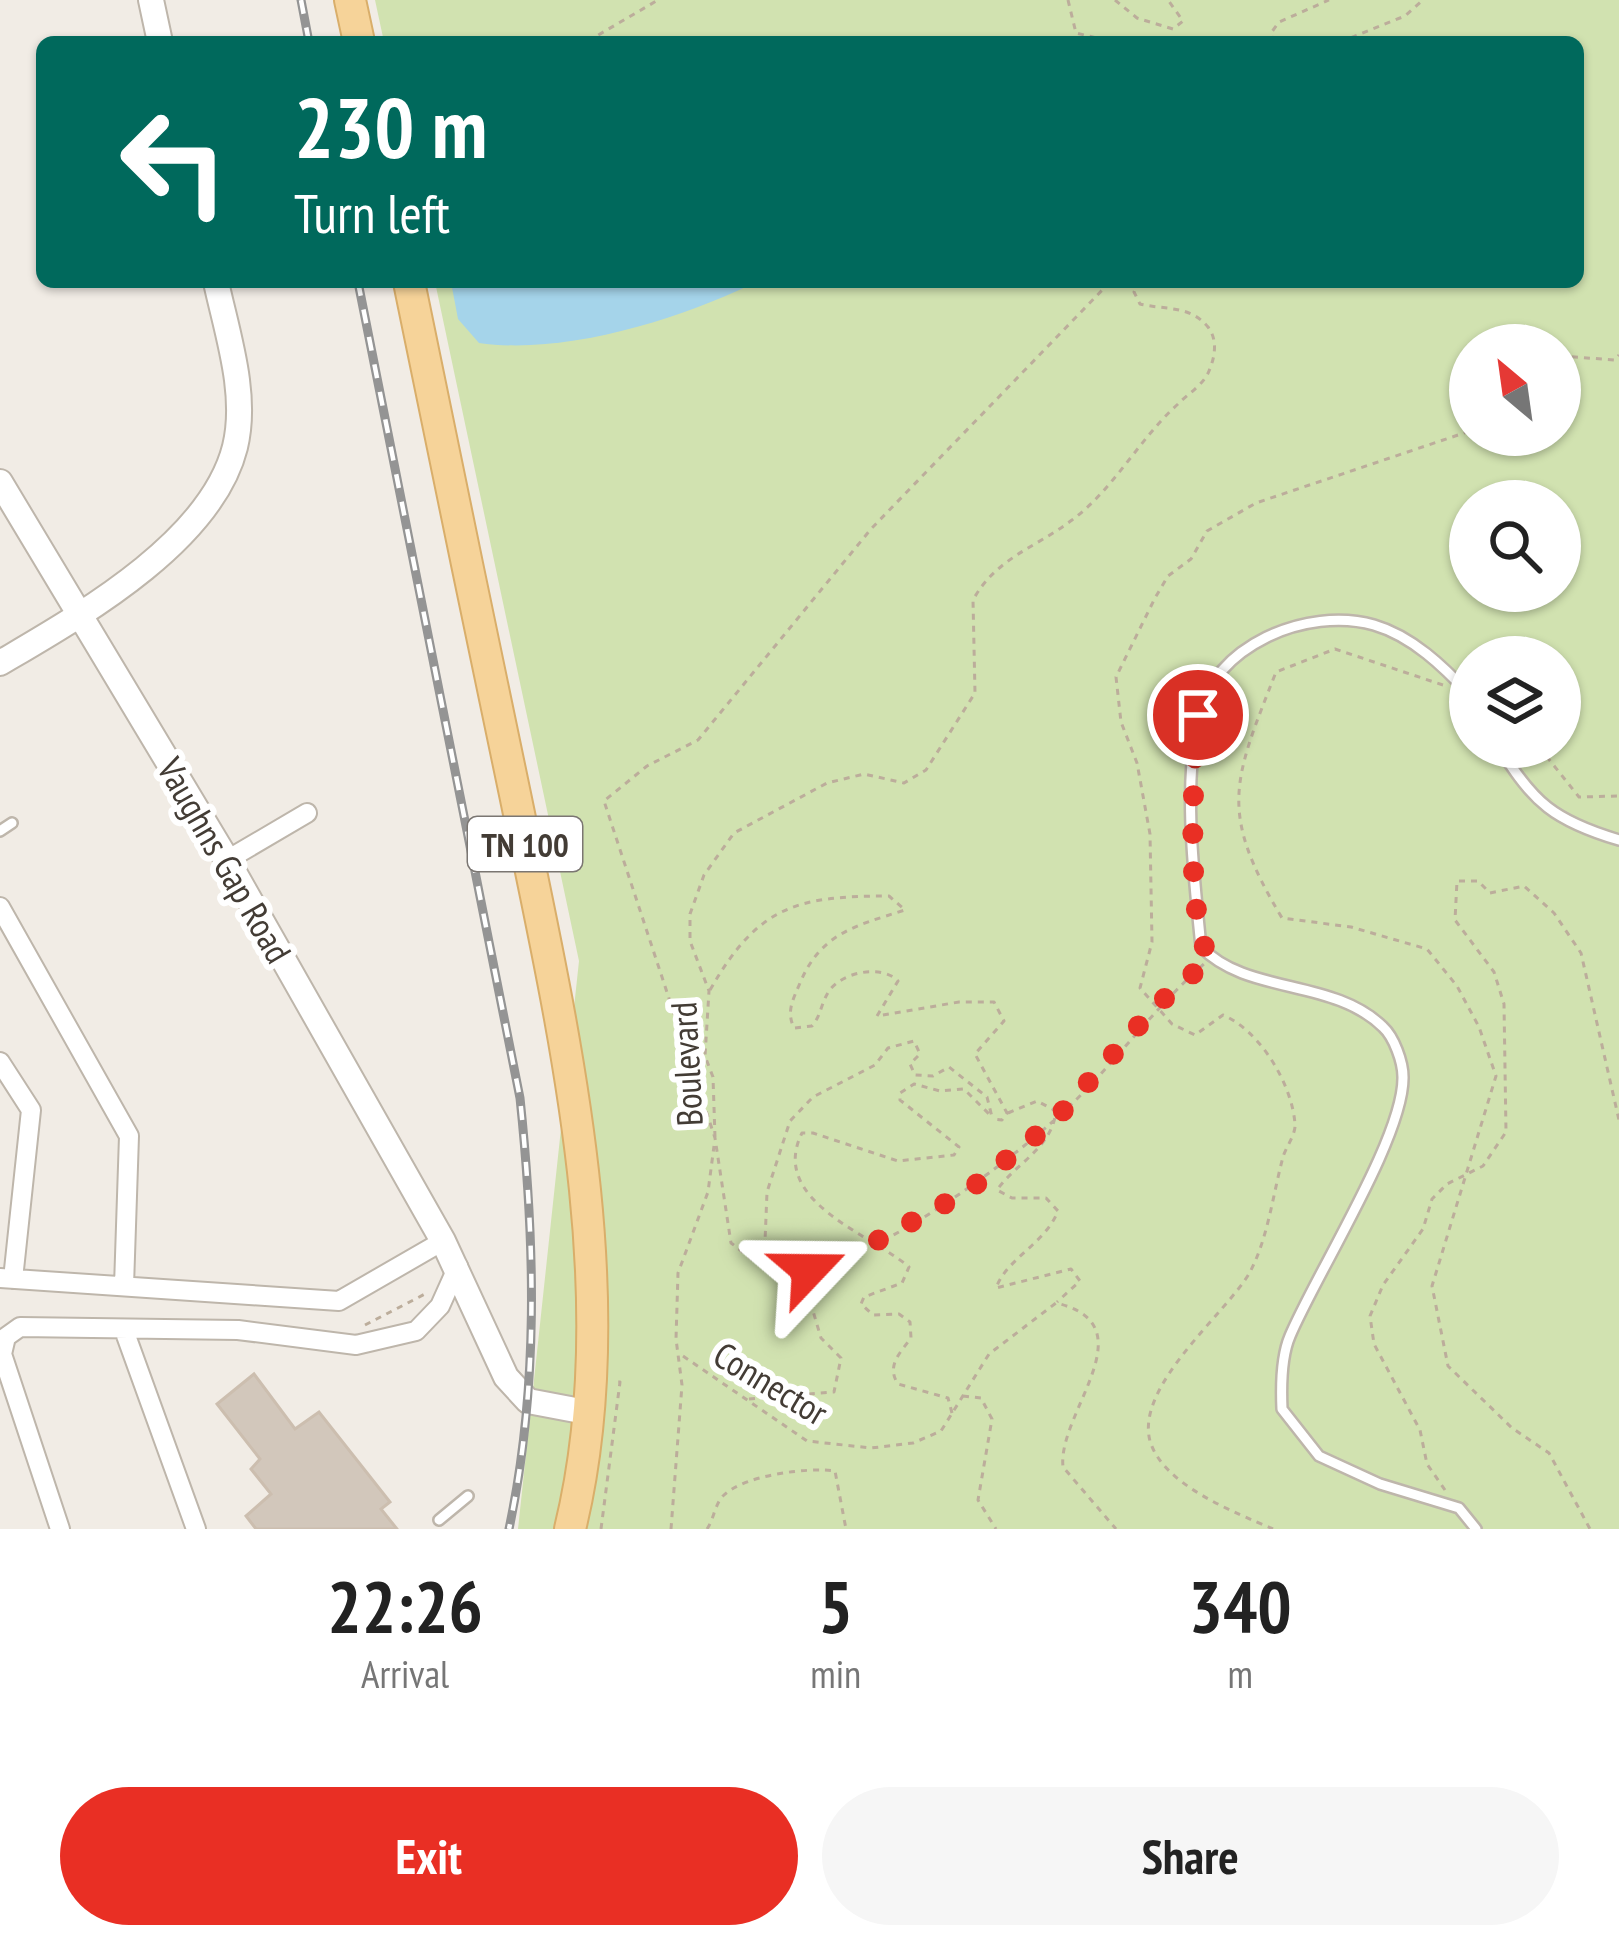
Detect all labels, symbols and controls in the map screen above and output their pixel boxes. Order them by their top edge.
text: 230 m [294,72,487,181]
icon: left [96,84,252,240]
text: Turn left [294,178,450,248]
north arrow [1449,324,1581,456]
map controls [1449,324,1581,768]
button: search [1449,480,1581,612]
button: layers [1449,636,1581,768]
pin [1147,664,1249,766]
icon: arrive [1165,682,1231,748]
street label: Vaughns Gap Road [147,748,303,971]
road number: TN 100 [468,817,582,871]
street label: Boulevard [659,1001,713,1127]
position arrow [746,1207,872,1333]
street label: Connector [705,1331,837,1435]
text: 22:26 [327,1559,483,1652]
text: 5 [819,1559,853,1652]
text: 340 [1188,1559,1292,1652]
text: Arrival [361,1648,449,1699]
text: min [810,1648,861,1699]
text: m [1227,1648,1253,1699]
button: Exit [60,1787,798,1925]
button: Share [822,1787,1559,1925]

